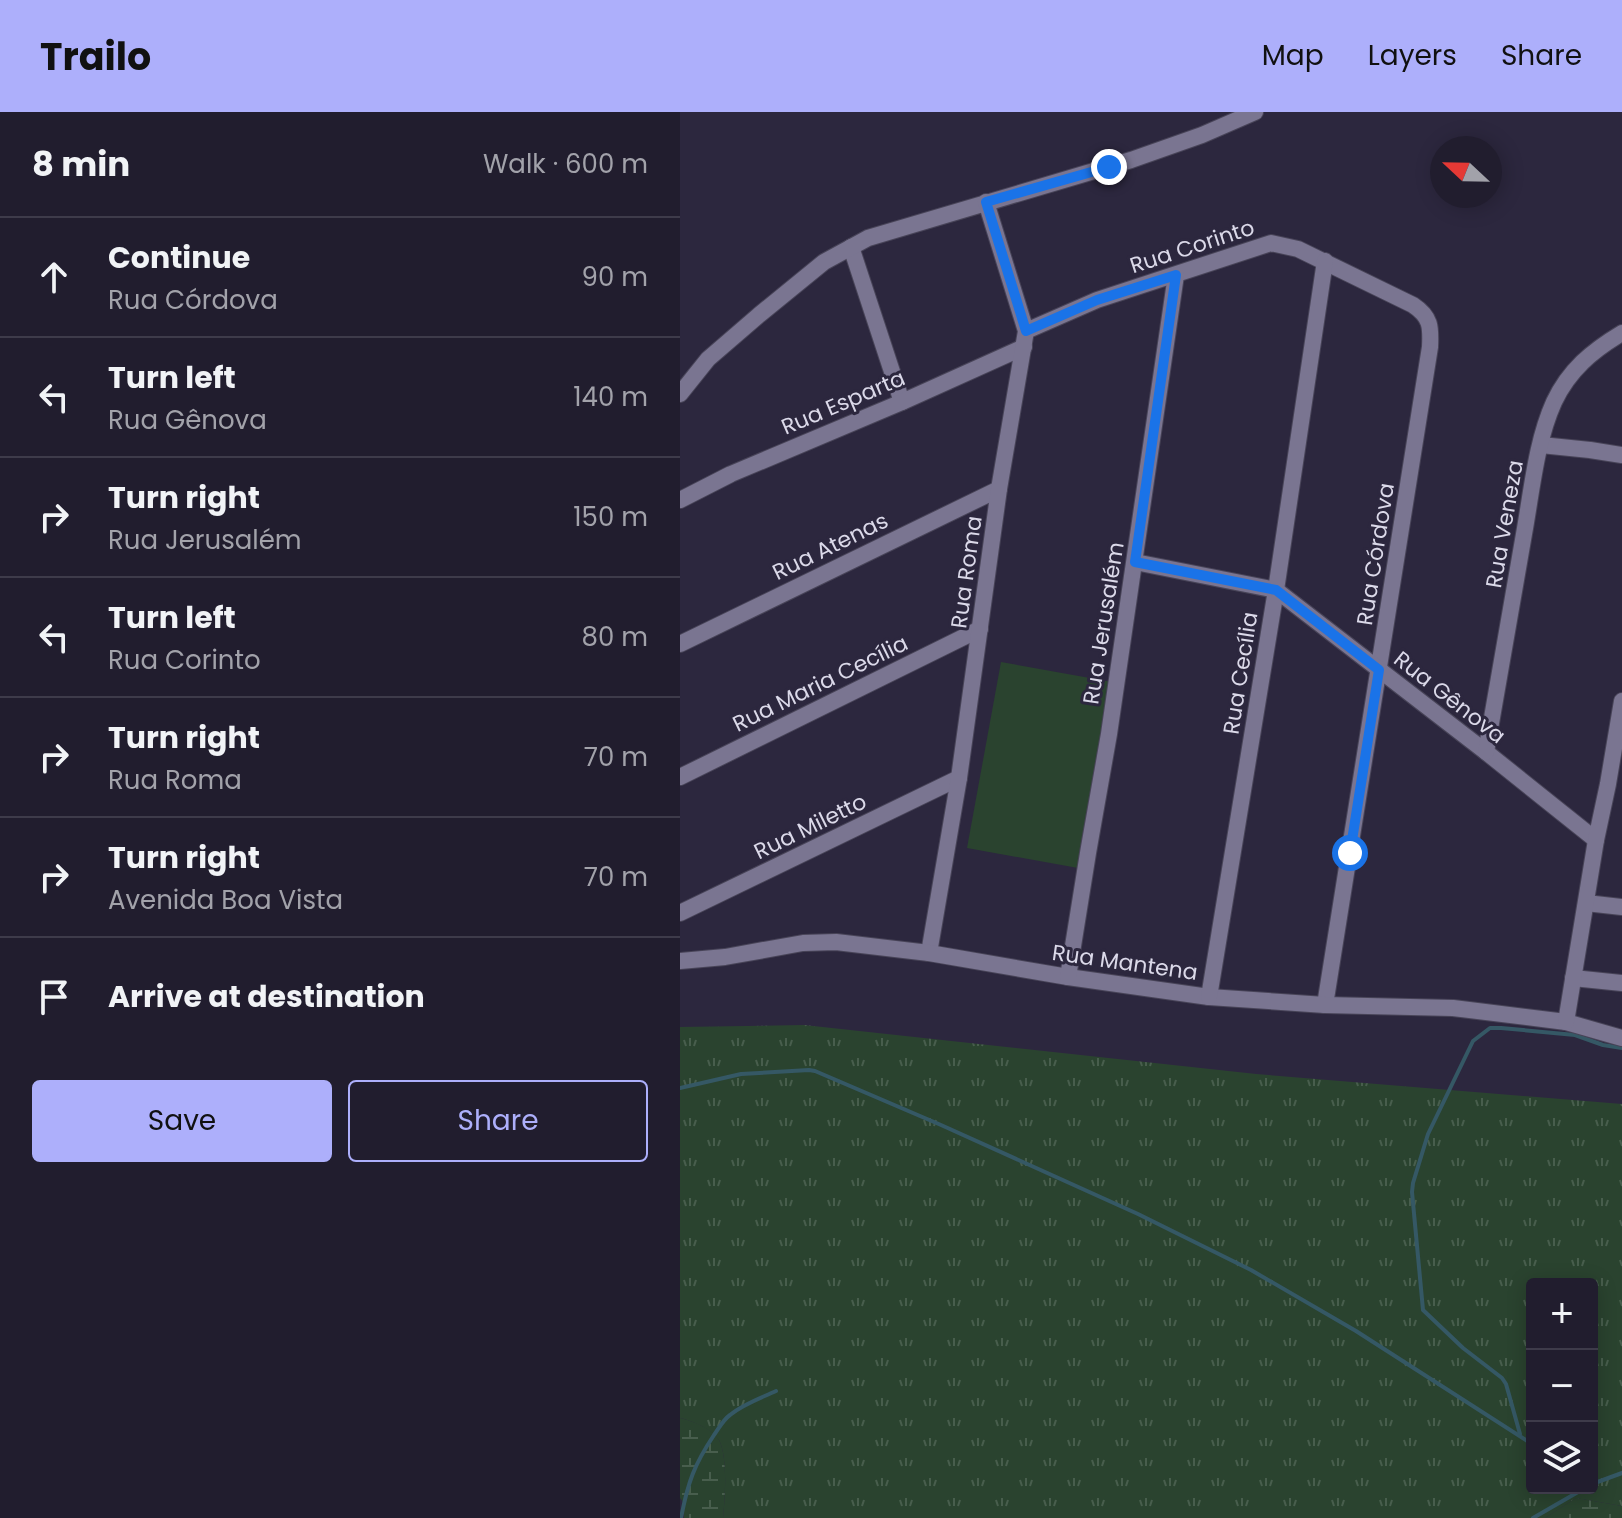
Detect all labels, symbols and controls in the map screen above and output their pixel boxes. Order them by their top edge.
text: Trailo [40,30,151,83]
text: Map [1262,36,1324,75]
text: Layers [1368,36,1457,75]
text: Share [1501,36,1582,75]
north arrow [1430,136,1502,208]
text: 8 min [32,140,130,188]
text: Walk · 600 m [483,146,648,182]
route end [1091,149,1127,185]
street label: Rua Corinto [1126,212,1258,281]
text: Continue [108,236,250,279]
icon: ahead [32,255,76,299]
text: 90 m [582,259,648,295]
text: Rua Córdova [108,282,278,318]
text: Turn left [108,356,236,399]
street label: Rua Esparta [776,362,910,442]
icon: left [32,375,76,419]
text: 140 m [573,379,648,415]
text: Rua Gênova [108,402,267,438]
street label: Rua Veneza [1478,458,1531,590]
text: Turn right [108,476,260,519]
street label: Rua Córdova [1349,481,1402,627]
icon: right [32,495,76,539]
text: 150 m [573,499,648,535]
street label: Rua Atenas [767,505,893,588]
street label: Rua Roma [943,514,990,630]
text: Rua Jerusalém [108,522,302,558]
street label: Rua Jerusalém [1075,540,1132,706]
text: Turn left [108,596,236,639]
street label: Rua Cecília [1216,610,1265,736]
icon: left [32,615,76,659]
text: 80 m [582,619,648,655]
street label: Rua Maria Cecília [727,628,913,739]
text: Rua Corinto [108,642,261,678]
street label: Rua Gênova [1387,644,1512,751]
text: Turn right [108,716,260,759]
icon: right [32,735,76,779]
text: 70 m [584,739,648,775]
text: Rua Roma [108,762,242,798]
street label: Rua Miletto [749,786,872,867]
route start [1332,835,1368,871]
text: Turn right [108,836,260,879]
icon: right [32,855,76,899]
text: 70 m [584,859,648,895]
text: Avenida Boa Vista [108,882,343,918]
street label: Rua Mantena [1050,937,1200,988]
icon: arrive [32,975,76,1019]
text: Arrive at destination [108,975,425,1018]
button: Save [32,1080,332,1162]
button: Share [348,1080,648,1162]
map controls [1526,1278,1598,1494]
button: + [1526,1278,1598,1350]
button: − [1526,1350,1598,1422]
button: layers [1526,1422,1598,1494]

